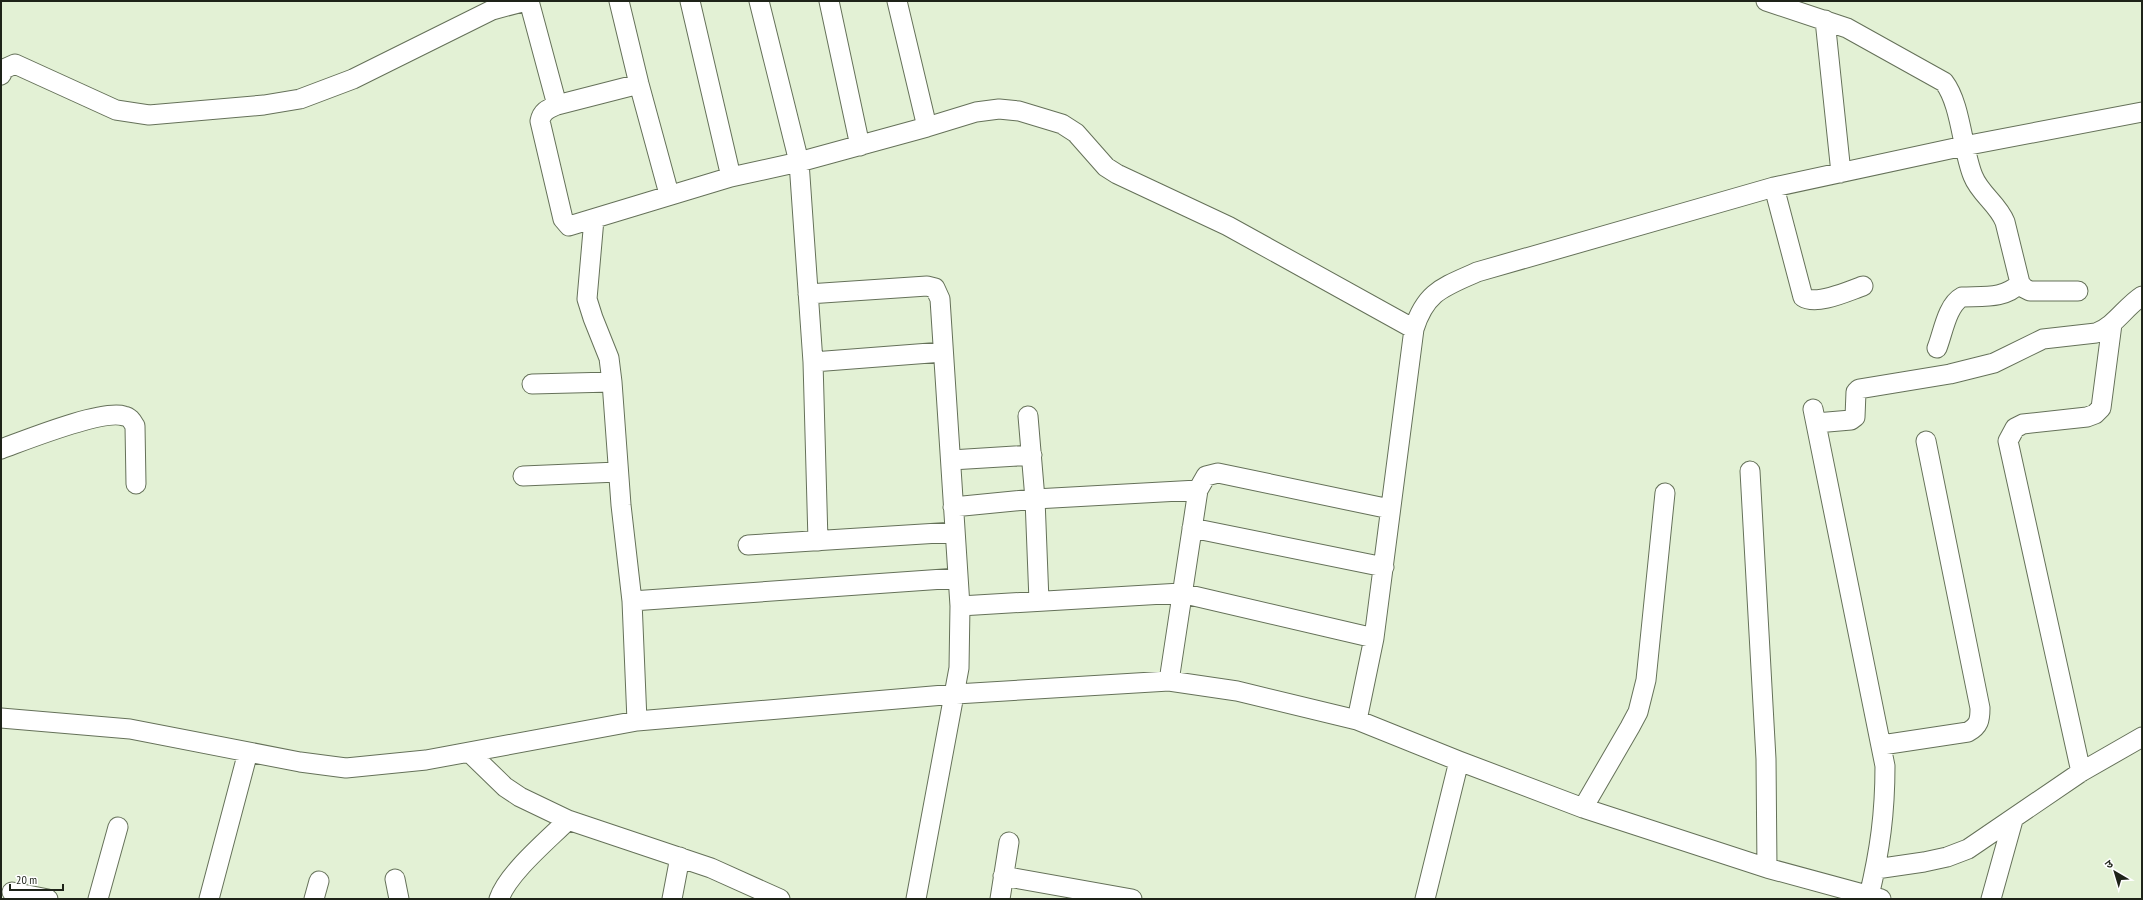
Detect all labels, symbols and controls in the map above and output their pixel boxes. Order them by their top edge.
north arrow [2095,852,2135,892]
text: उ [2102,856,2116,872]
scale bar [10,866,63,892]
text: 20 m [16,872,37,887]

